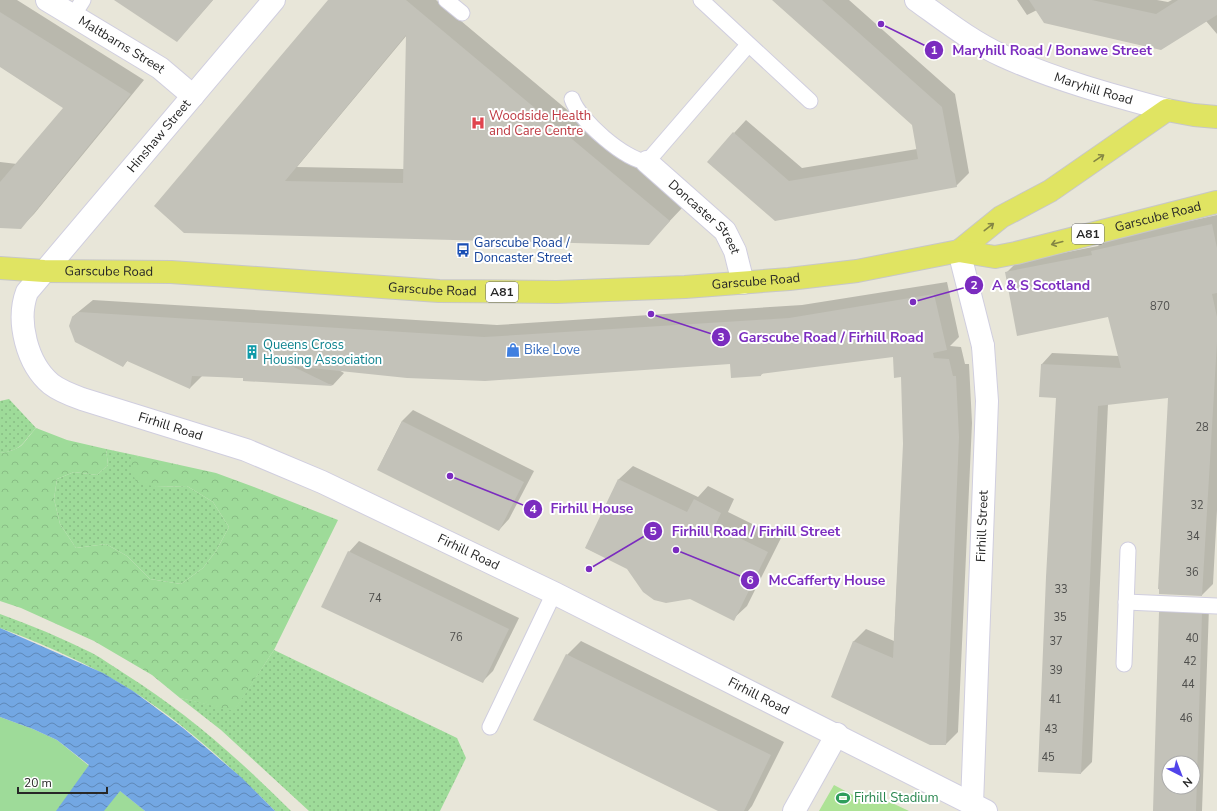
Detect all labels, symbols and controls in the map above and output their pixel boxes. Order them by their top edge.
street label: Maltbarns Street [75,12,169,78]
callout: Maryhill Road / Bonawe Street [924,37,1160,63]
text: Maryhill Road / Bonawe Street [952,41,1152,60]
text: 1 [930,42,938,58]
street label: Maryhill Road [1052,68,1135,109]
street label: Hinshaw Street [123,95,195,176]
place label: Woodside Health and Care Centre [489,107,591,140]
hospital icon: Woodside Health and Care Centre [470,115,486,131]
one-way arrow [1094,154,1105,162]
street label: Doncaster Street [664,176,744,256]
street label: Garscube Road [1113,197,1203,237]
one-way arrow [984,223,995,231]
road number: A81 [1072,224,1104,244]
place label: Garscube Road / Doncaster Street [474,234,573,267]
one-way arrow [1051,239,1064,247]
bus stop icon: Garscube Road / Doncaster Street [455,242,471,258]
street label: Garscube Road [64,262,153,281]
street label: Garscube Road [711,269,801,294]
callout: A & S Scotland [964,272,1098,298]
text: A & S Scotland [992,276,1090,295]
text: 2 [970,277,978,293]
street label: Garscube Road [387,278,477,300]
road number: A81 [486,282,518,302]
house number: 870 [1150,299,1170,314]
callout: Garscube Road / Firhill Road [711,324,932,350]
text: Garscube Road / Firhill Road [738,328,924,347]
text: 3 [717,329,725,345]
place label: Queens Cross Housing Association [263,336,382,369]
place label: Bike Love [524,341,580,359]
shop icon: Bike Love [505,342,521,358]
building icon: Queens Cross Housing Association [244,344,260,360]
street label: Firhill Road [136,408,205,445]
house number: 28 [1195,420,1209,435]
street label: Firhill Street [972,490,993,562]
callout: Firhill House [523,496,642,522]
house number: 32 [1190,498,1204,513]
text: Firhill House [551,499,634,518]
text: 4 [529,501,537,517]
callout: Firhill Road / Firhill Street [643,518,848,544]
text: Firhill Road / Firhill Street [672,522,841,541]
text: 5 [649,523,657,539]
house number: 34 [1186,529,1200,544]
street label: Firhill Road [435,530,502,575]
house number: 36 [1185,565,1199,580]
callout: McCafferty House [740,567,893,593]
text: McCafferty House [769,571,886,590]
text: 6 [746,572,754,588]
house number: 33 [1054,582,1068,597]
house number: 74 [368,591,382,606]
house number: 35 [1053,610,1067,625]
house number: 76 [449,630,463,645]
house number: 40 [1185,631,1199,646]
house number: 37 [1049,634,1063,649]
house number: 42 [1183,654,1197,669]
house number: 39 [1049,663,1063,678]
street label: Firhill Road [725,673,792,719]
house number: 44 [1181,677,1195,692]
house number: 41 [1048,692,1062,707]
house number: 46 [1179,711,1193,726]
house number: 43 [1044,722,1058,737]
house number: 45 [1041,750,1055,765]
north arrow [1161,755,1201,795]
scale bar [18,769,107,795]
text: N [1179,774,1195,790]
text: 20 m [24,775,52,791]
place label: Firhill Stadium [854,789,939,807]
sports icon: Firhill Stadium [835,790,851,806]

